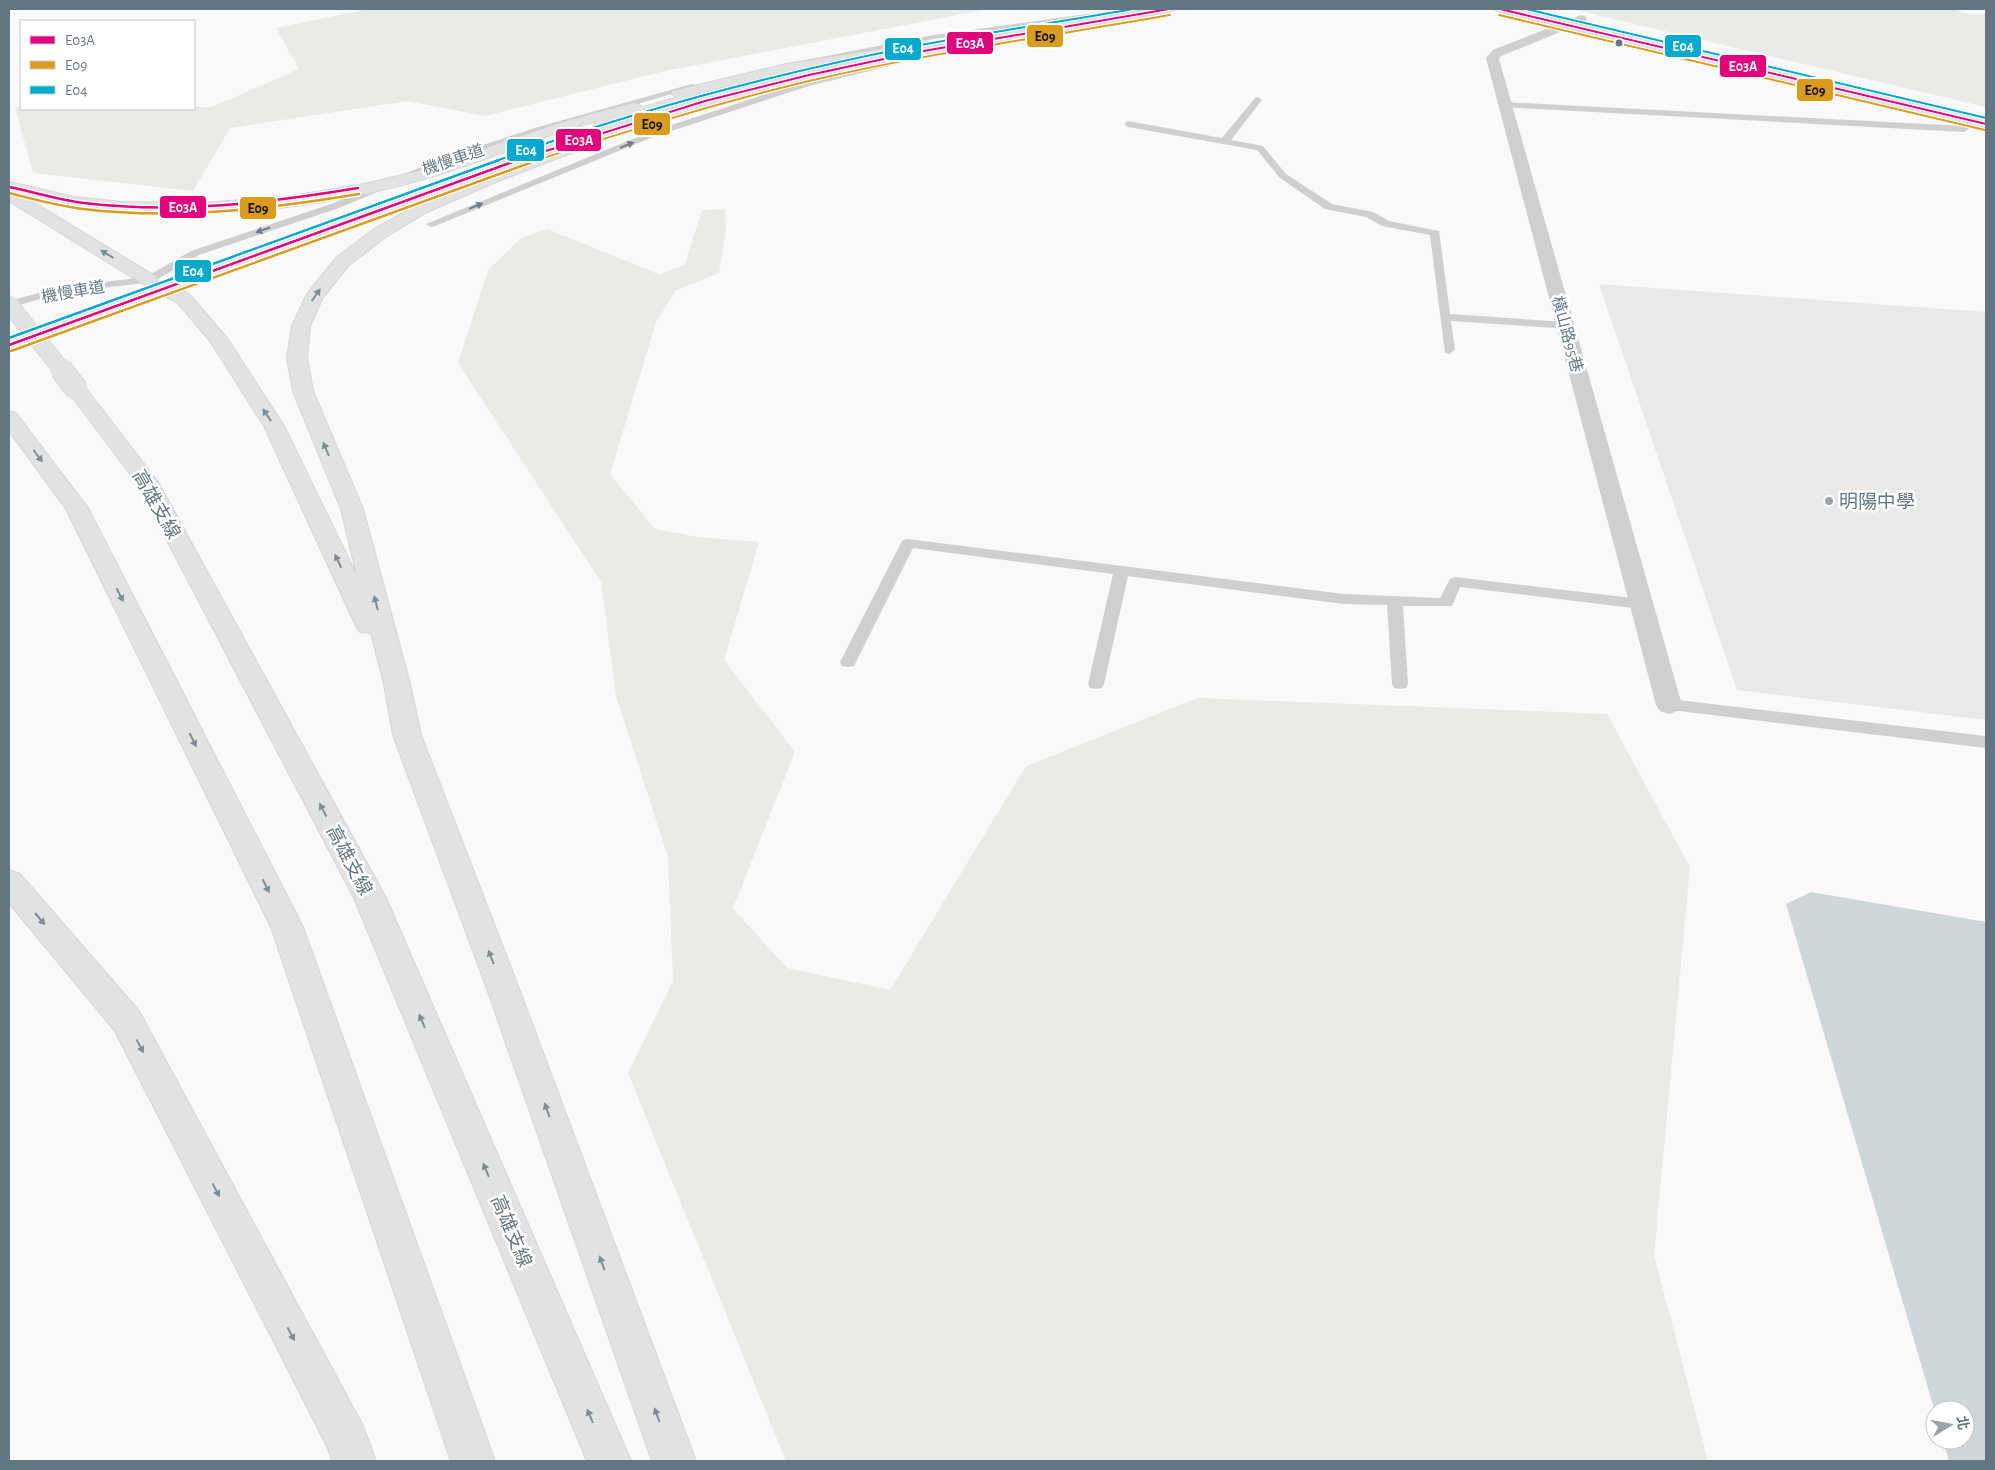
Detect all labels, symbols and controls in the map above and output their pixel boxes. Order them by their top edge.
legend [20,20,195,110]
line badge: E09 [1026,24,1064,48]
text: E09 [1034,30,1056,44]
line badge: E03A [946,31,994,55]
text: E03A [65,33,95,48]
line badge: E04 [1664,34,1702,58]
line badge: E04 [884,37,922,61]
text: E03A [956,37,985,51]
unlabelled marker [1614,38,1624,48]
text: E04 [1672,40,1694,54]
text: E04 [892,42,914,56]
line badge: E03A [1719,54,1767,78]
text: E09 [65,58,87,73]
text: E03A [1729,60,1758,74]
line badge: E09 [1796,78,1834,102]
text: E04 [65,83,87,98]
text: E09 [1804,84,1826,98]
line badge: E09 [633,112,671,136]
text: E09 [641,118,663,132]
line badge: E03A [555,128,602,152]
text: E03A [565,134,594,148]
line badge: E04 [506,138,545,162]
one-way arrow [620,140,634,148]
street label: 機慢車道 [420,141,486,178]
text: E04 [515,144,537,158]
line badge: E03A [159,195,207,219]
line badge: E09 [239,196,277,220]
text: E03A [169,201,198,215]
one-way arrow [469,201,484,209]
text: E09 [247,202,269,216]
one-way arrow [255,226,270,234]
one-way arrow [100,250,113,259]
line badge: E04 [174,259,212,283]
text: E04 [182,265,204,279]
street label: 機慢車道 [40,278,106,305]
one-way arrow [311,289,321,302]
street label: 橫山路95巷 [1549,294,1586,374]
one-way arrow [262,408,272,422]
one-way arrow [322,442,330,456]
one-way arrow [33,449,43,463]
street label: 高雄支線 [128,466,185,542]
place label: 明陽中學 [1839,492,1915,512]
marker: 明陽中學 [1823,495,1835,507]
one-way arrow [334,554,342,568]
one-way arrow [116,588,124,602]
one-way arrow [372,595,380,610]
one-way arrow [189,733,197,748]
one-way arrow [319,803,327,818]
street label: 高雄支線 [322,822,377,899]
one-way arrow [262,878,270,893]
one-way arrow [35,912,46,925]
one-way arrow [487,949,495,964]
one-way arrow [418,1013,426,1028]
one-way arrow [136,1039,144,1053]
one-way arrow [543,1102,551,1117]
one-way arrow [481,1163,489,1177]
one-way arrow [212,1183,220,1197]
street label: 高雄支線 [487,1192,536,1270]
one-way arrow [598,1255,605,1270]
one-way arrow [287,1327,295,1341]
north arrow [1925,1400,1975,1450]
one-way arrow [653,1408,660,1423]
one-way arrow [586,1409,594,1423]
text: 北 [1954,1415,1971,1431]

